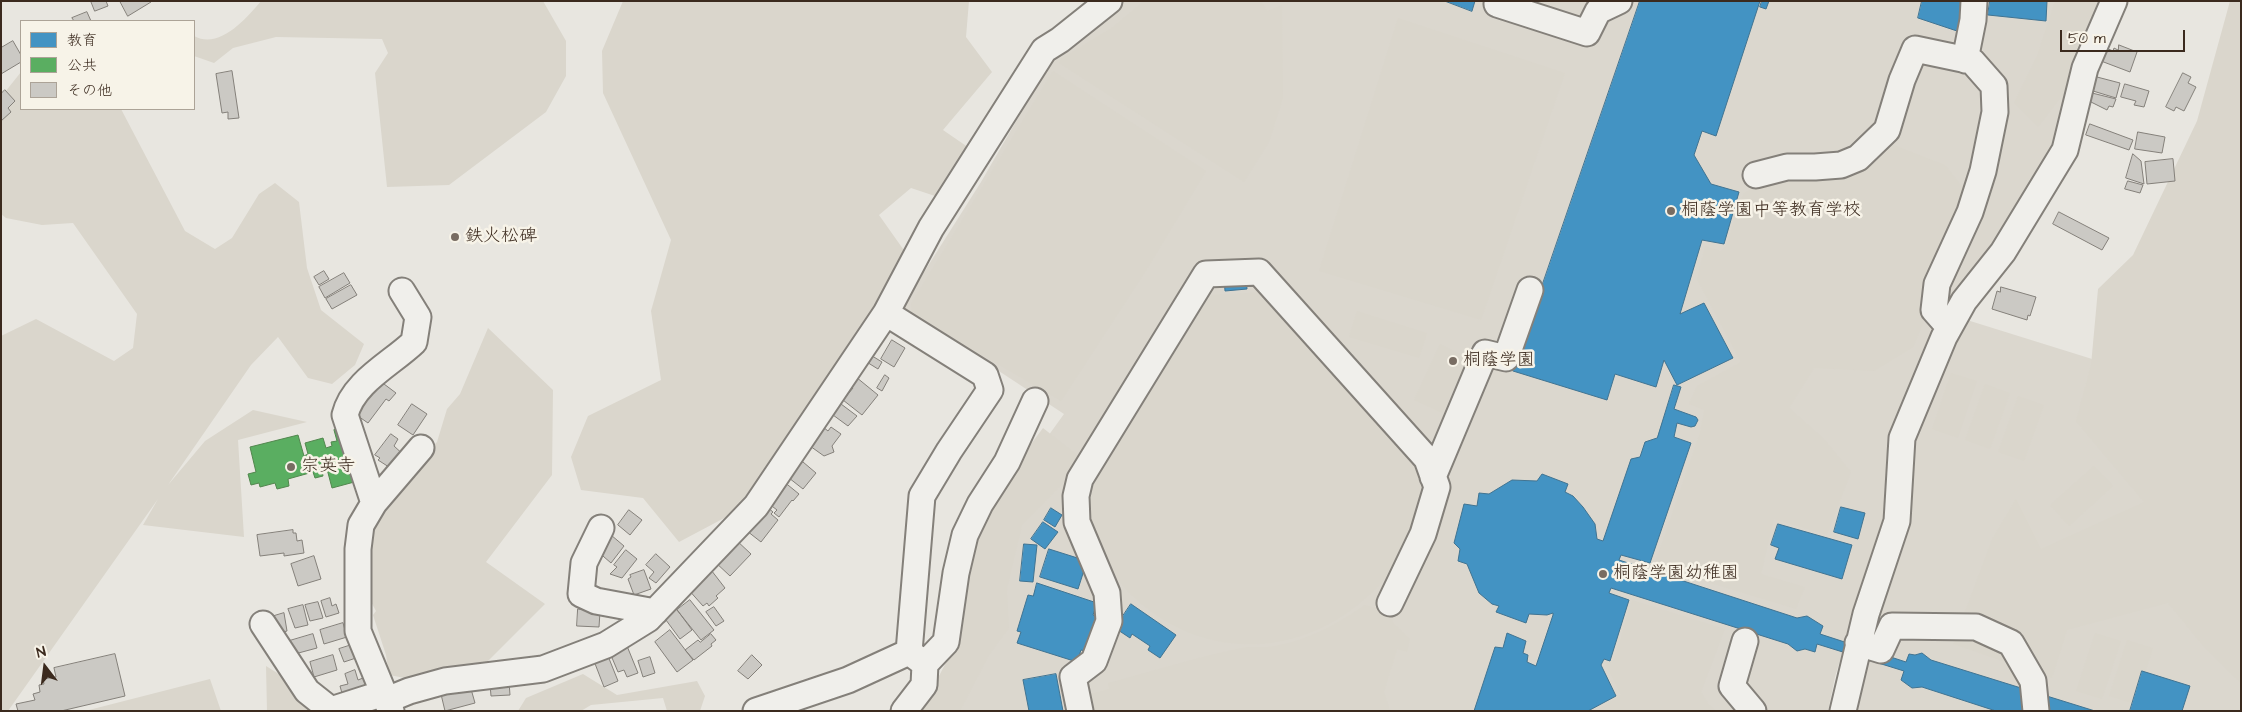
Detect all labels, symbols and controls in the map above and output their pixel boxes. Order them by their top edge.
legend [20,20,195,110]
scale bar [2062,20,2187,52]
text: 50 m [2068,28,2106,49]
text: 教育 [67,30,97,51]
text: 公共 [67,55,97,76]
text: その他 [67,80,112,101]
place label: 桐蔭学園中等教育学校 [1681,200,1861,222]
marker: 桐蔭学園中等教育学校 [1665,205,1677,217]
place label: 鉄火松碑 [465,226,537,248]
marker: 鉄火松碑 [449,231,461,243]
place label: 桐蔭学園 [1463,350,1535,372]
marker: 桐蔭学園 [1447,355,1459,367]
place label: 宗英寺 [301,456,355,478]
marker: 宗英寺 [285,461,297,473]
place label: 桐蔭学園幼稚園 [1613,563,1739,585]
marker: 桐蔭学園幼稚園 [1597,568,1609,580]
north arrow [20,642,70,692]
text: N [34,642,48,663]

